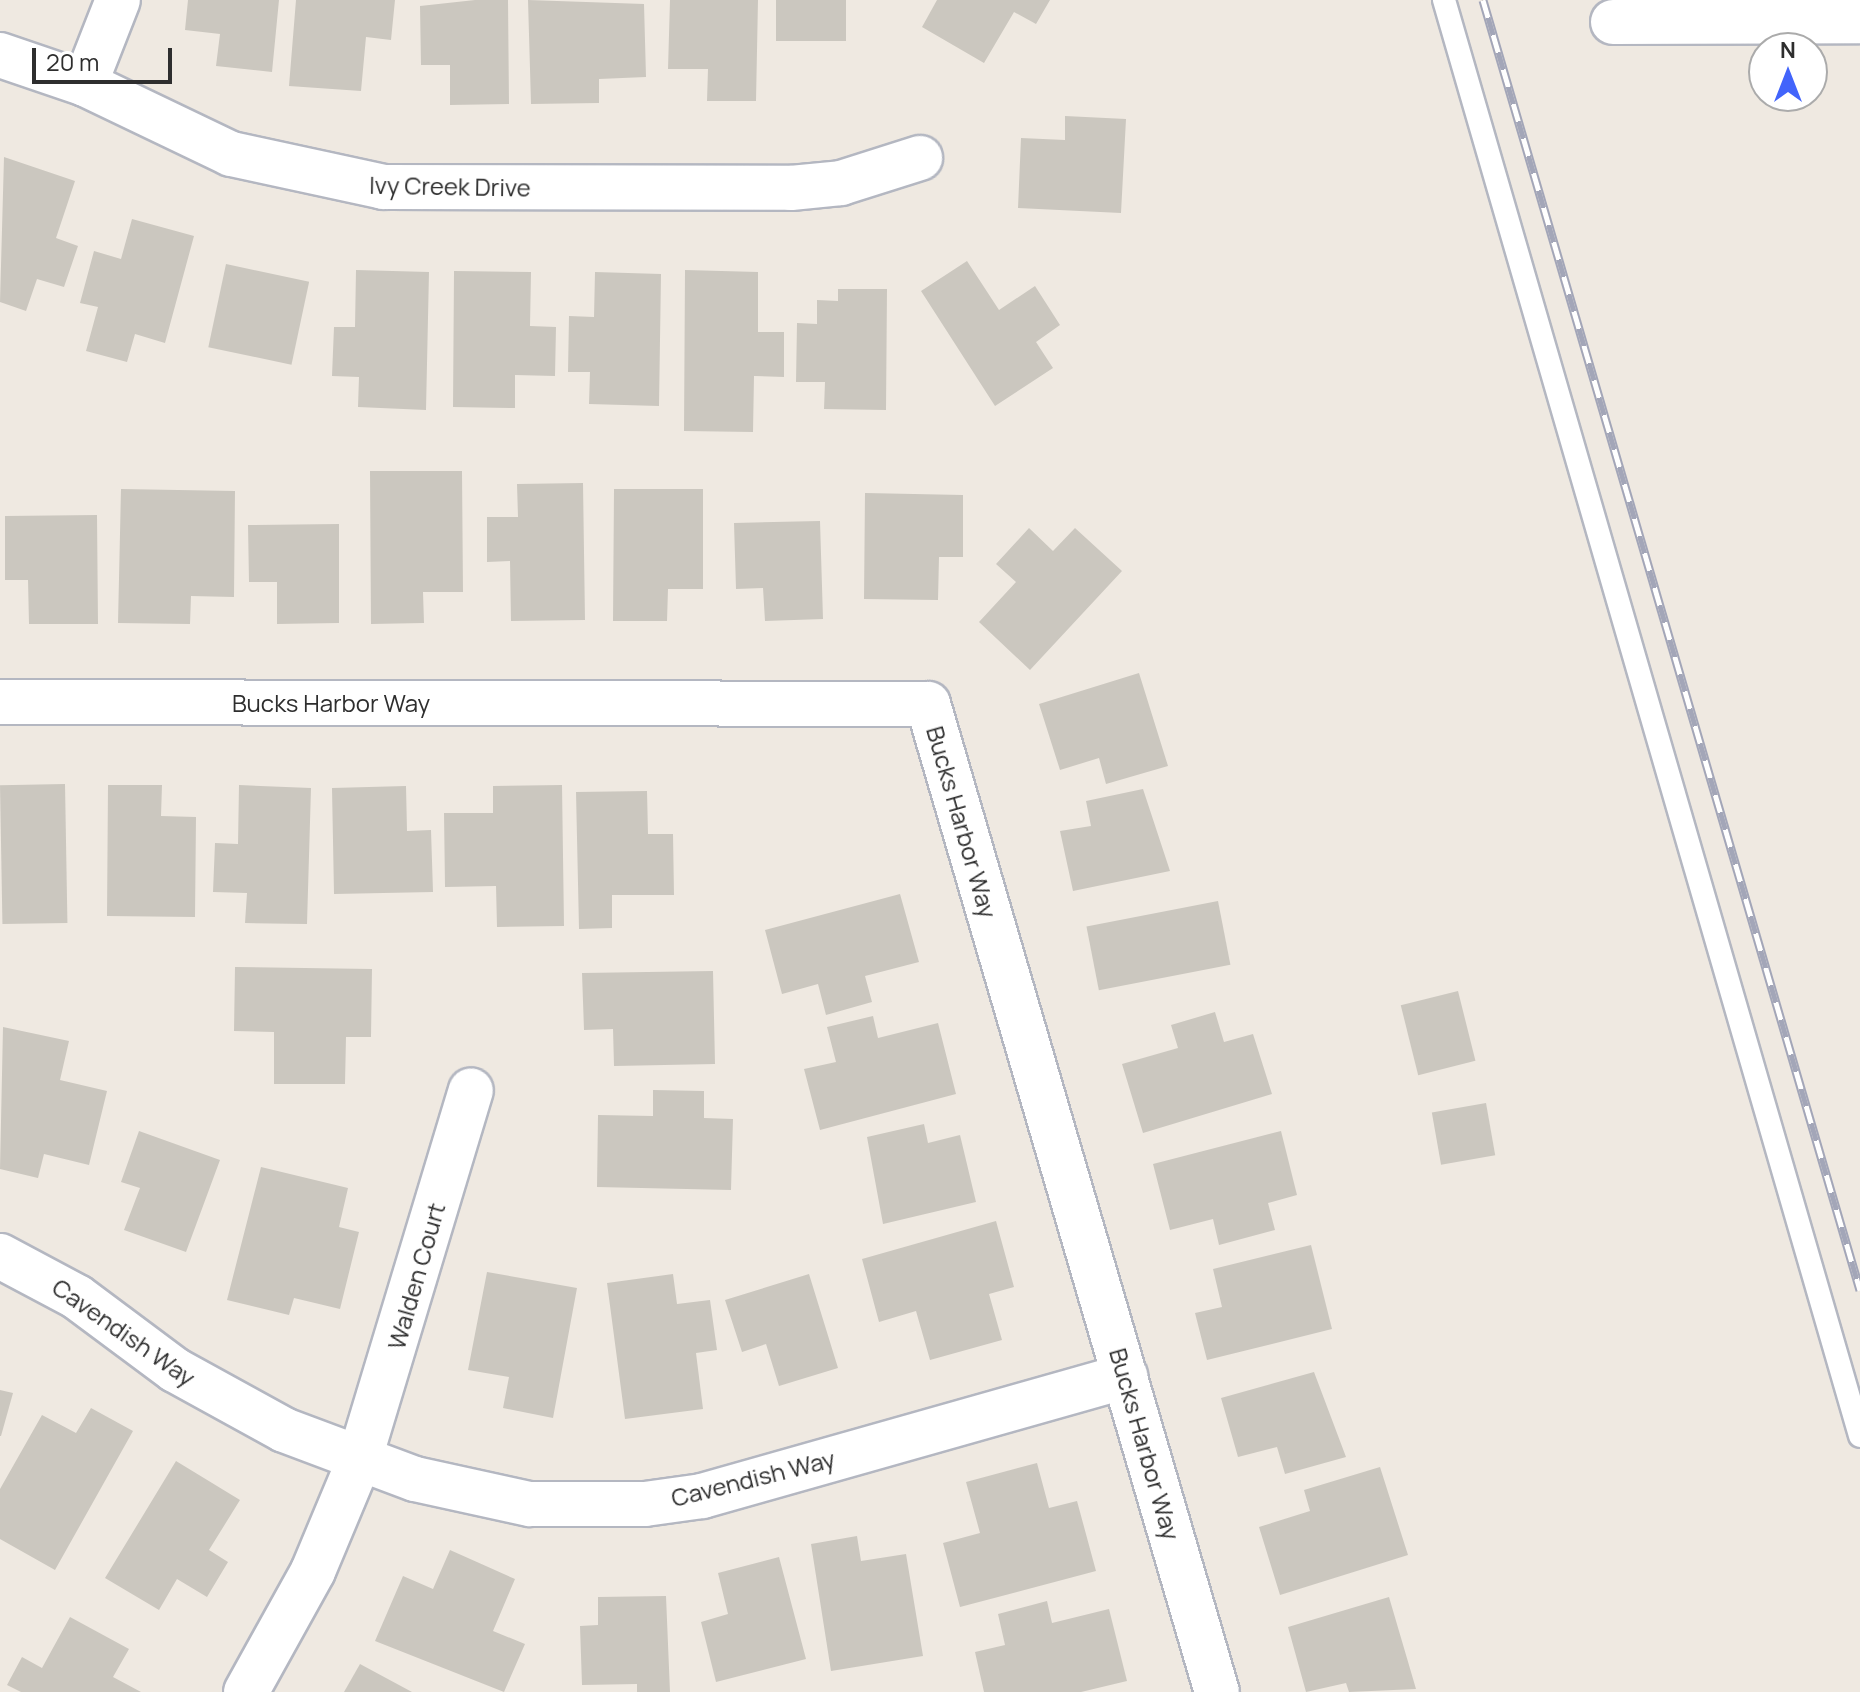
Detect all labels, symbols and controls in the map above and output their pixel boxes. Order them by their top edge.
scale bar [36,32,176,82]
north arrow [1748,32,1828,112]
text: N [1780,35,1796,65]
text: 20 m [46,45,99,78]
street label: Ivy Creek Drive [369,170,531,202]
street label: Bucks Harbor Way [232,689,430,717]
street label: Bucks Harbor Way [921,723,1003,921]
street label: Walden Court [381,1199,451,1353]
street label: Cavendish Way [47,1272,201,1392]
street label: Bucks Harbor Way [1104,1345,1186,1543]
street label: Cavendish Way [668,1444,838,1512]

